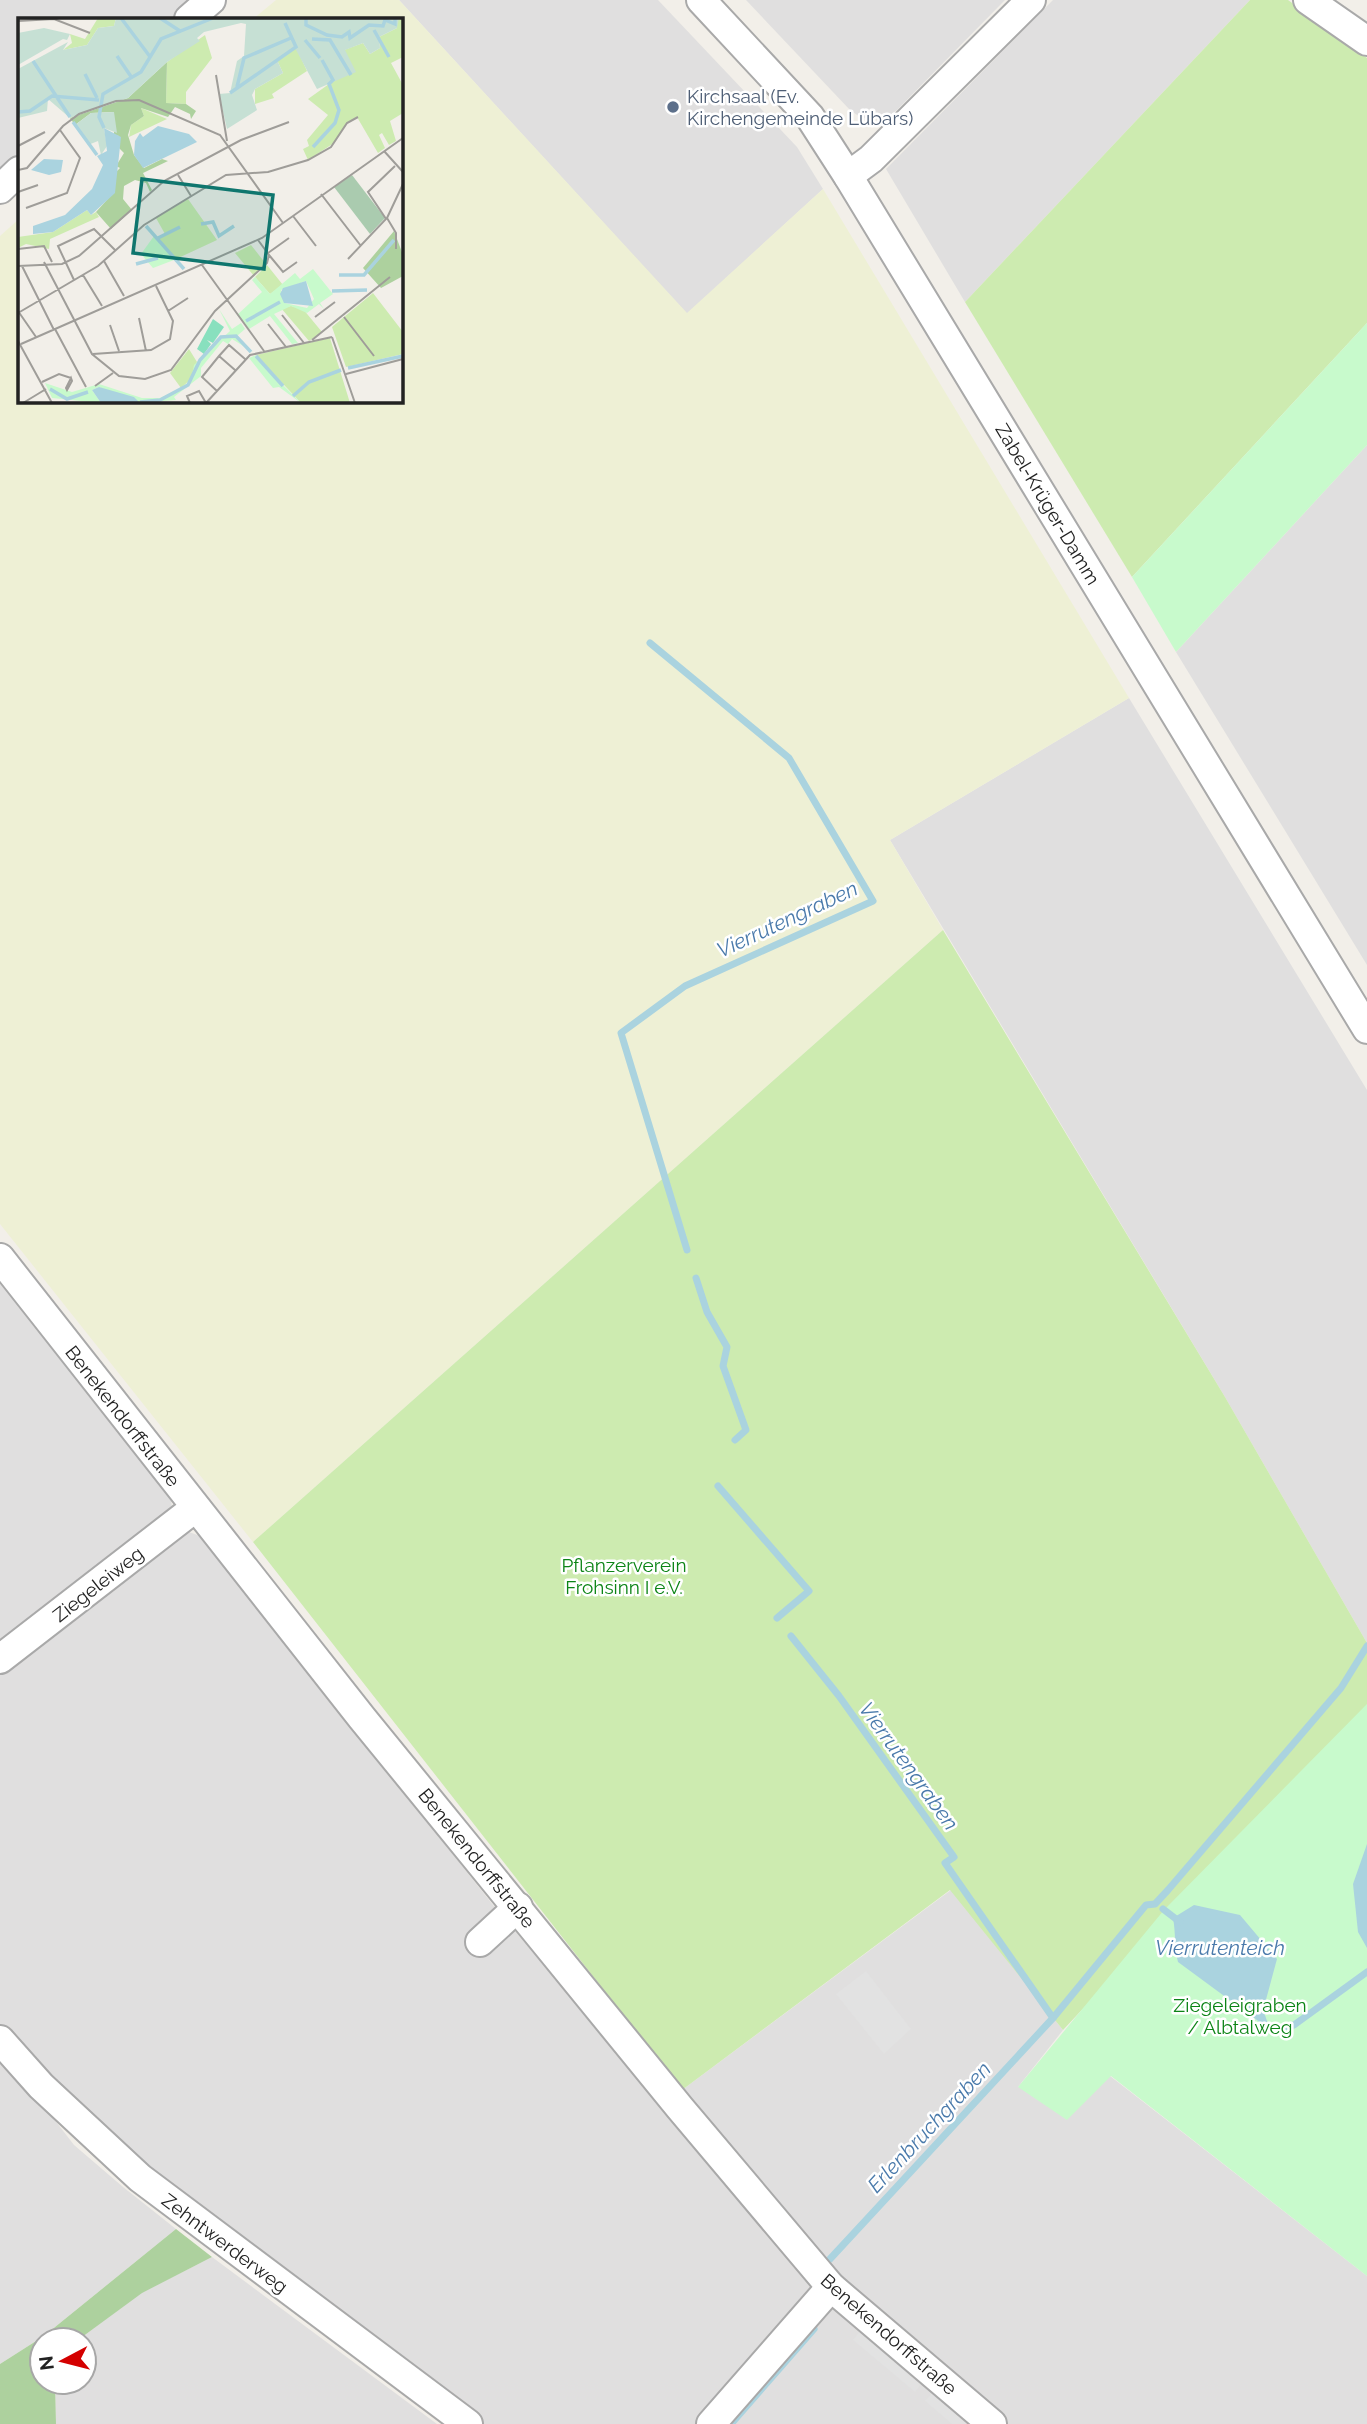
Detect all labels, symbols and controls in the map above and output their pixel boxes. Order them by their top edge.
inset map [18,18,402,402]
place label: Kirchsaal (Ev. Kirchengemeinde Lübars) [687,85,913,129]
marker: Kirchsaal (Ev. Kirchengemeinde Lübars) [665,99,681,115]
street label: Zabel-Krüger-Damm [991,420,1105,588]
water label: Vierrutengraben [713,875,861,963]
street label: Benekendorffstraße [61,1341,185,1491]
street label: Ziegeleiweg [48,1542,148,1626]
park label: Pflanzerverein Frohsinn I e.V. [562,1554,686,1598]
water label: Vierrutengraben [854,1697,964,1835]
street label: Benekendorffstraße [414,1784,540,1932]
water label: Vierrutenteich [1155,1935,1285,1960]
park label: Ziegeleigraben / Albtalweg [1173,1994,1307,2038]
water label: Erlenbruchgraben [862,2056,996,2198]
street label: Zehntwerderweg [158,2189,292,2297]
street label: Benekendorffstraße [817,2269,961,2399]
north arrow [28,2326,98,2396]
text: N [34,2355,58,2372]

